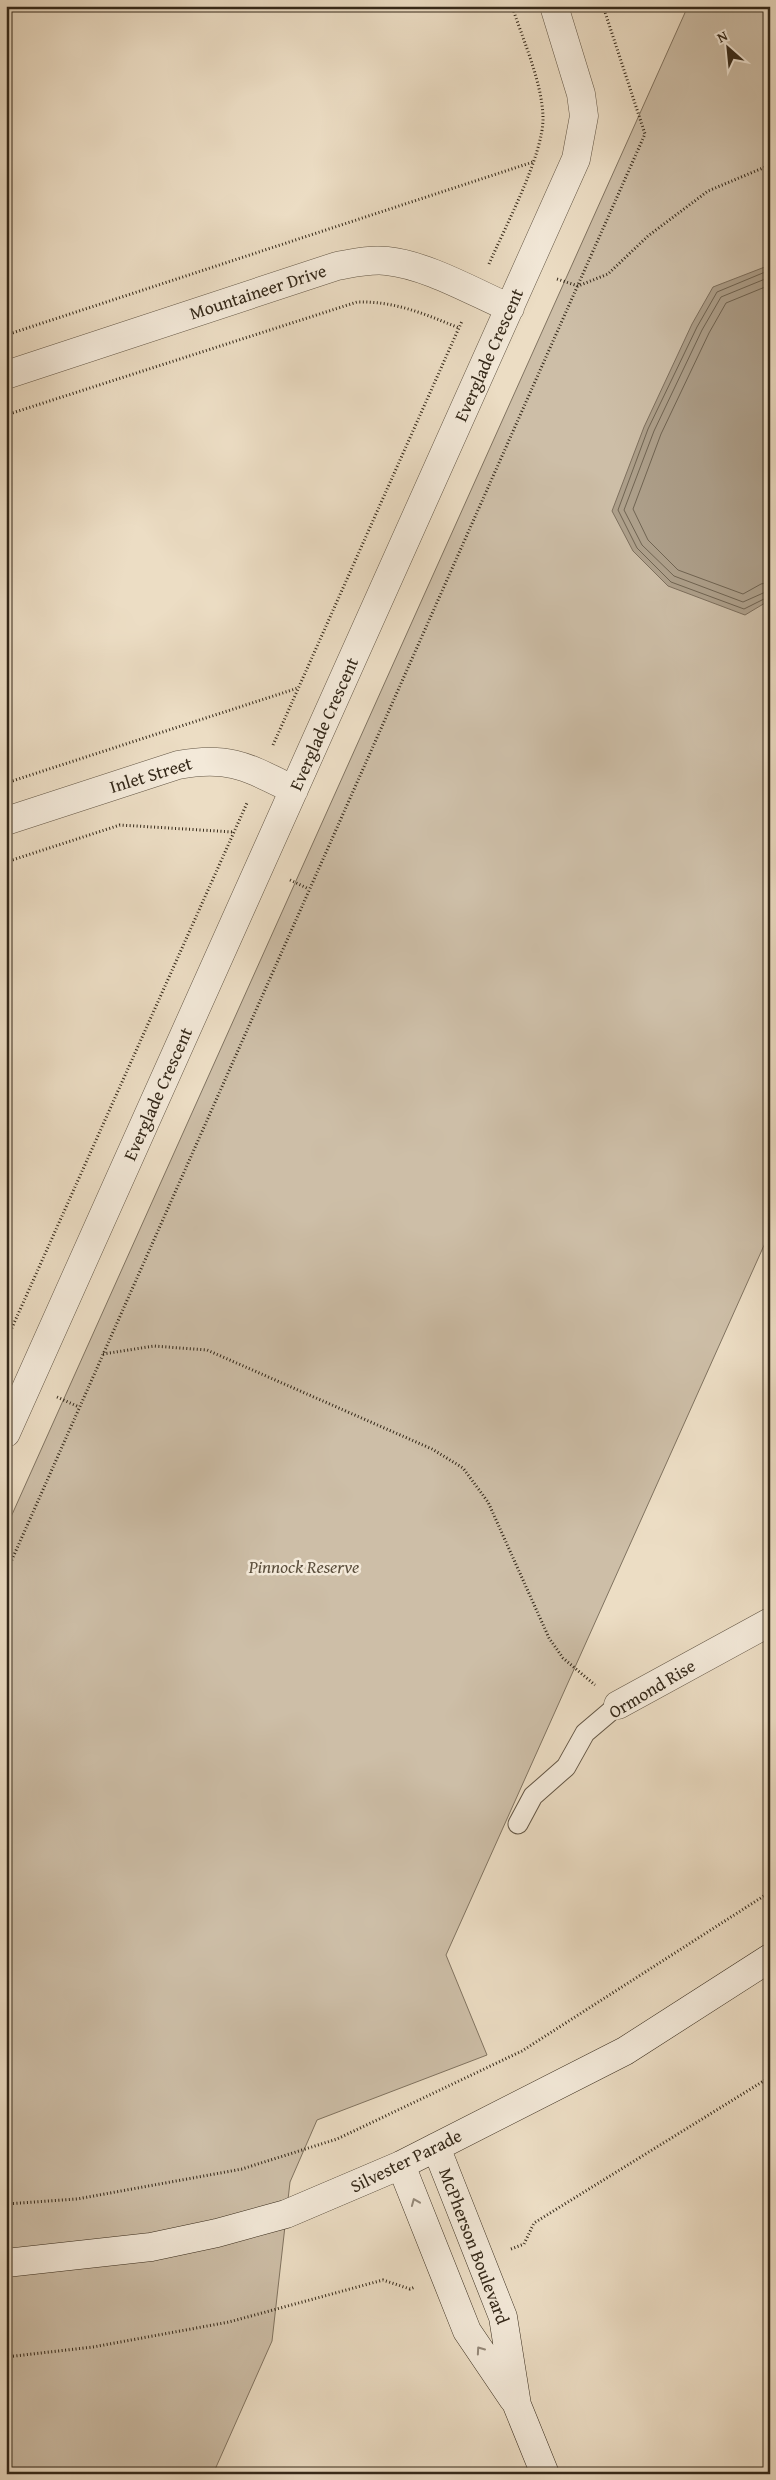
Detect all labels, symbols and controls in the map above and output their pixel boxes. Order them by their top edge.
north arrow [704,22,754,72]
text: N [713,25,731,47]
street label: Mountaineer Drive [186,257,330,326]
street label: Everglade Crescent [447,283,530,426]
street label: Everglade Crescent [282,652,365,795]
street label: Inlet Street [106,749,196,800]
street label: Everglade Crescent [116,1022,199,1165]
park label: Pinnock Reserve [248,1553,359,1580]
street label: Ormond Rise [603,1652,700,1725]
street label: Silvester Parade [345,2122,466,2199]
street label: McPherson Boulevard [432,2164,517,2328]
one-way arrow [411,2198,421,2206]
one-way arrow [477,2346,486,2356]

